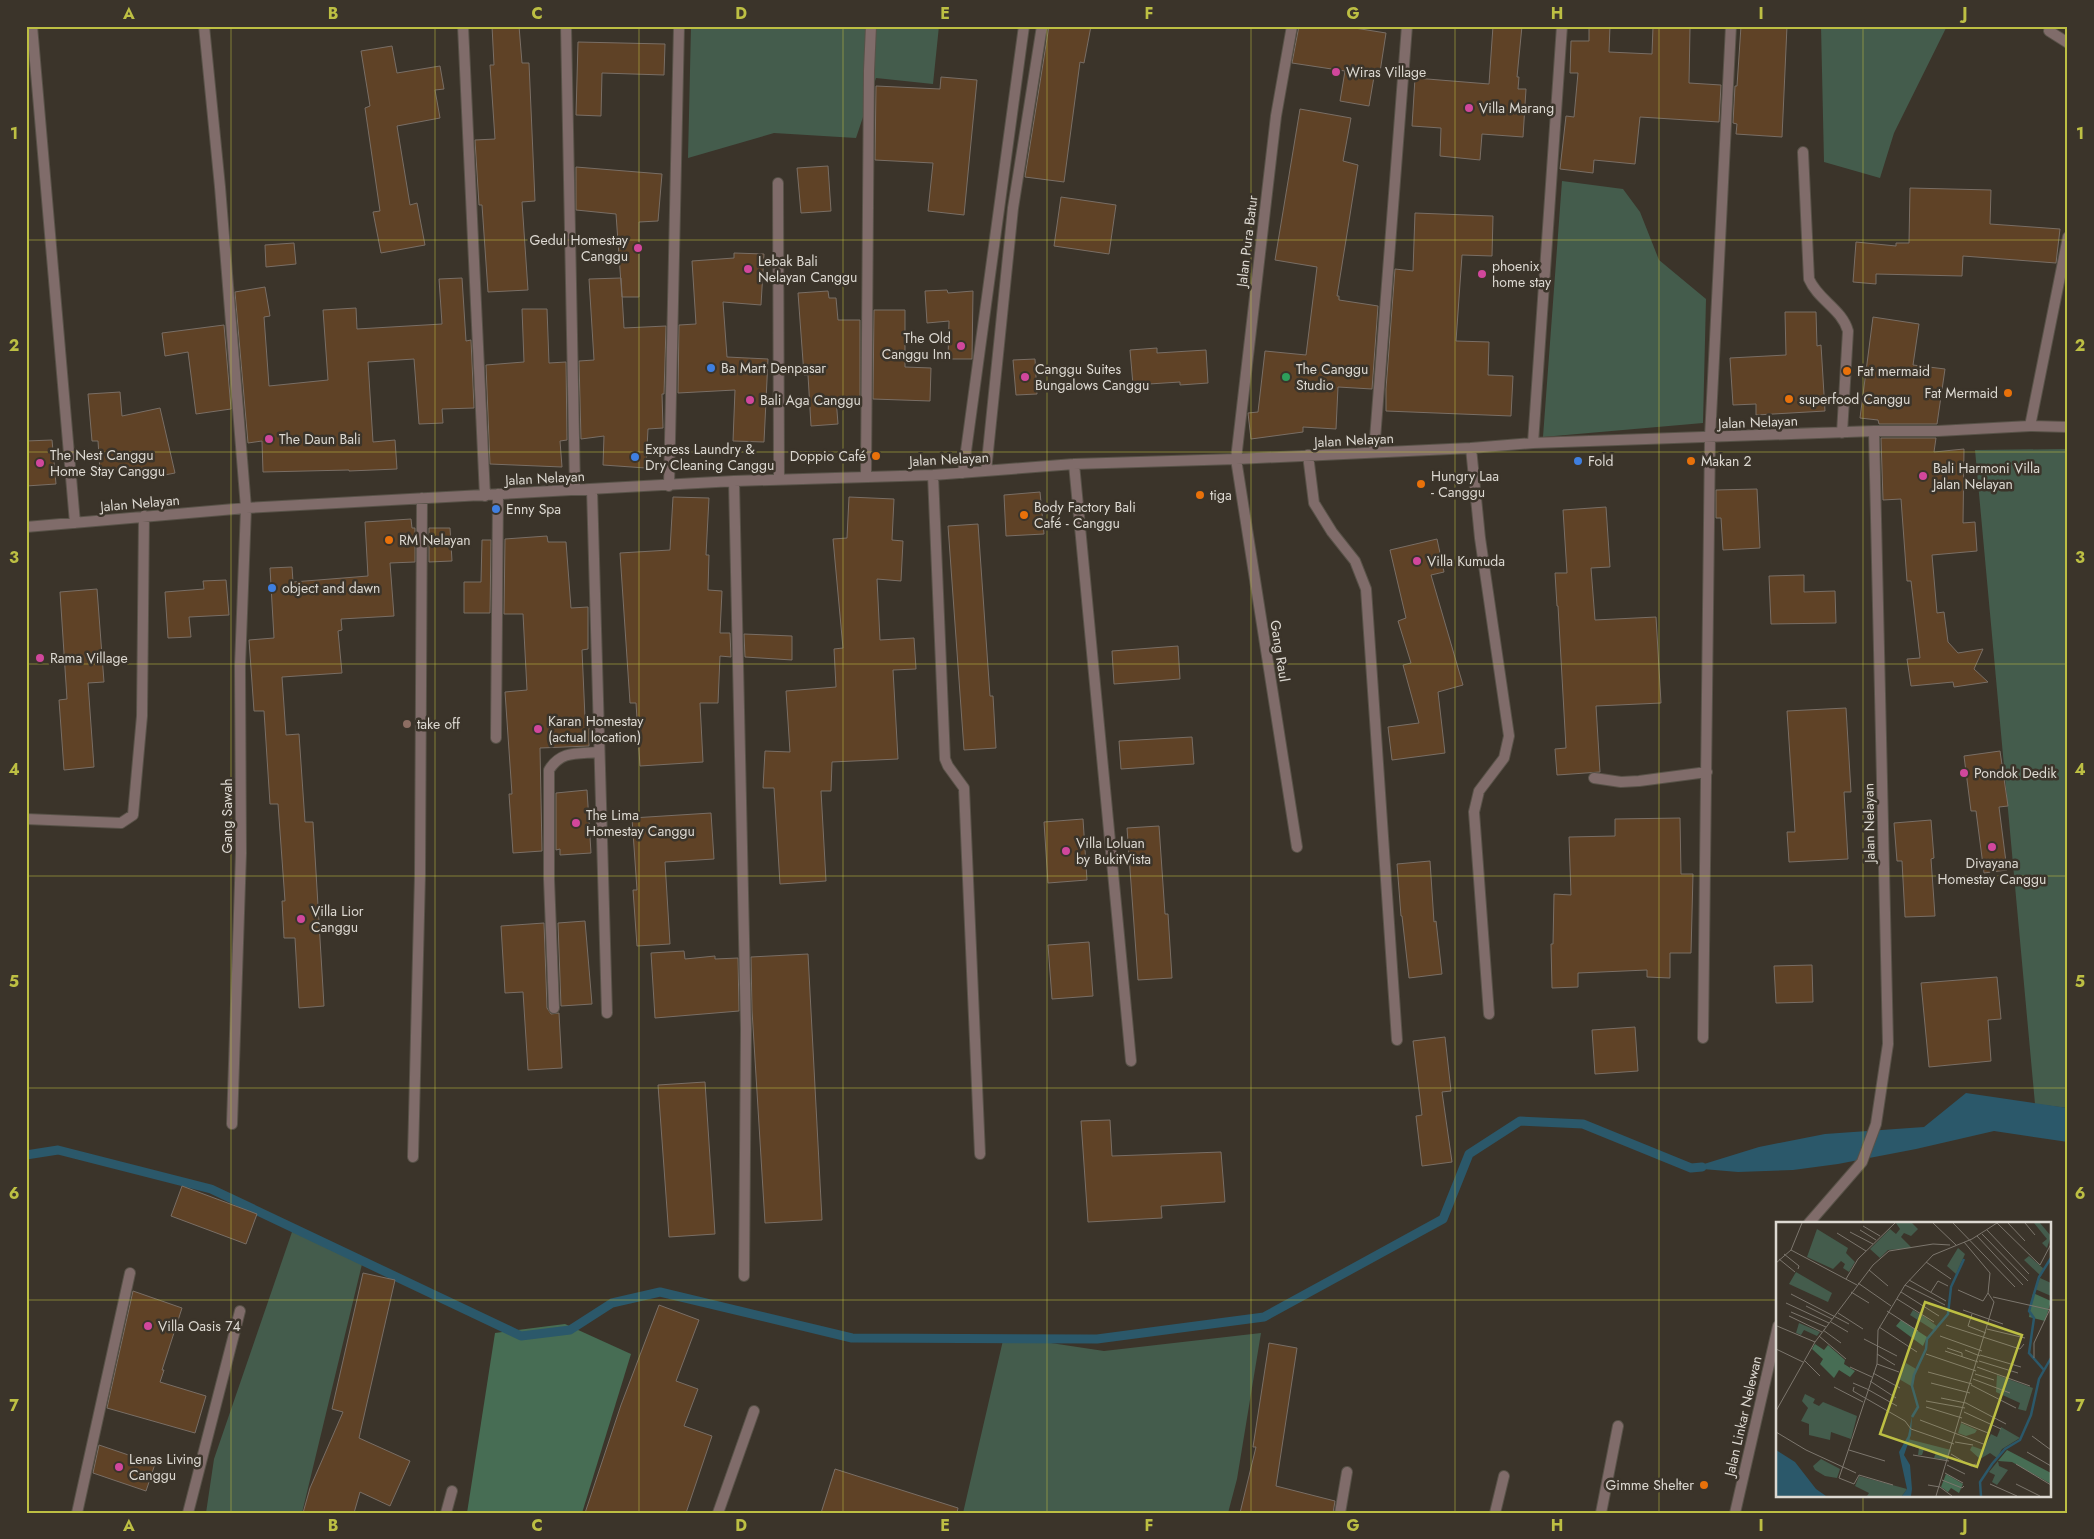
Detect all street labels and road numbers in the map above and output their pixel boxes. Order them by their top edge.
street label: Jalan Pura Batur [1231,194,1263,290]
street label: Jalan Nelayan [1716,411,1798,433]
street label: Jalan Nelayan [1312,428,1394,452]
street label: Jalan Nelayan [907,447,989,471]
street label: Jalan Nelayan [503,466,585,490]
street label: Jalan Nelayan [97,490,181,517]
street label: Gang Raul [1265,619,1295,683]
street label: Gang Sawah [217,778,237,854]
street label: Jalan Nelayan [1858,783,1880,865]
street label: Jalan Linkar Nelewan [1719,1354,1767,1480]

